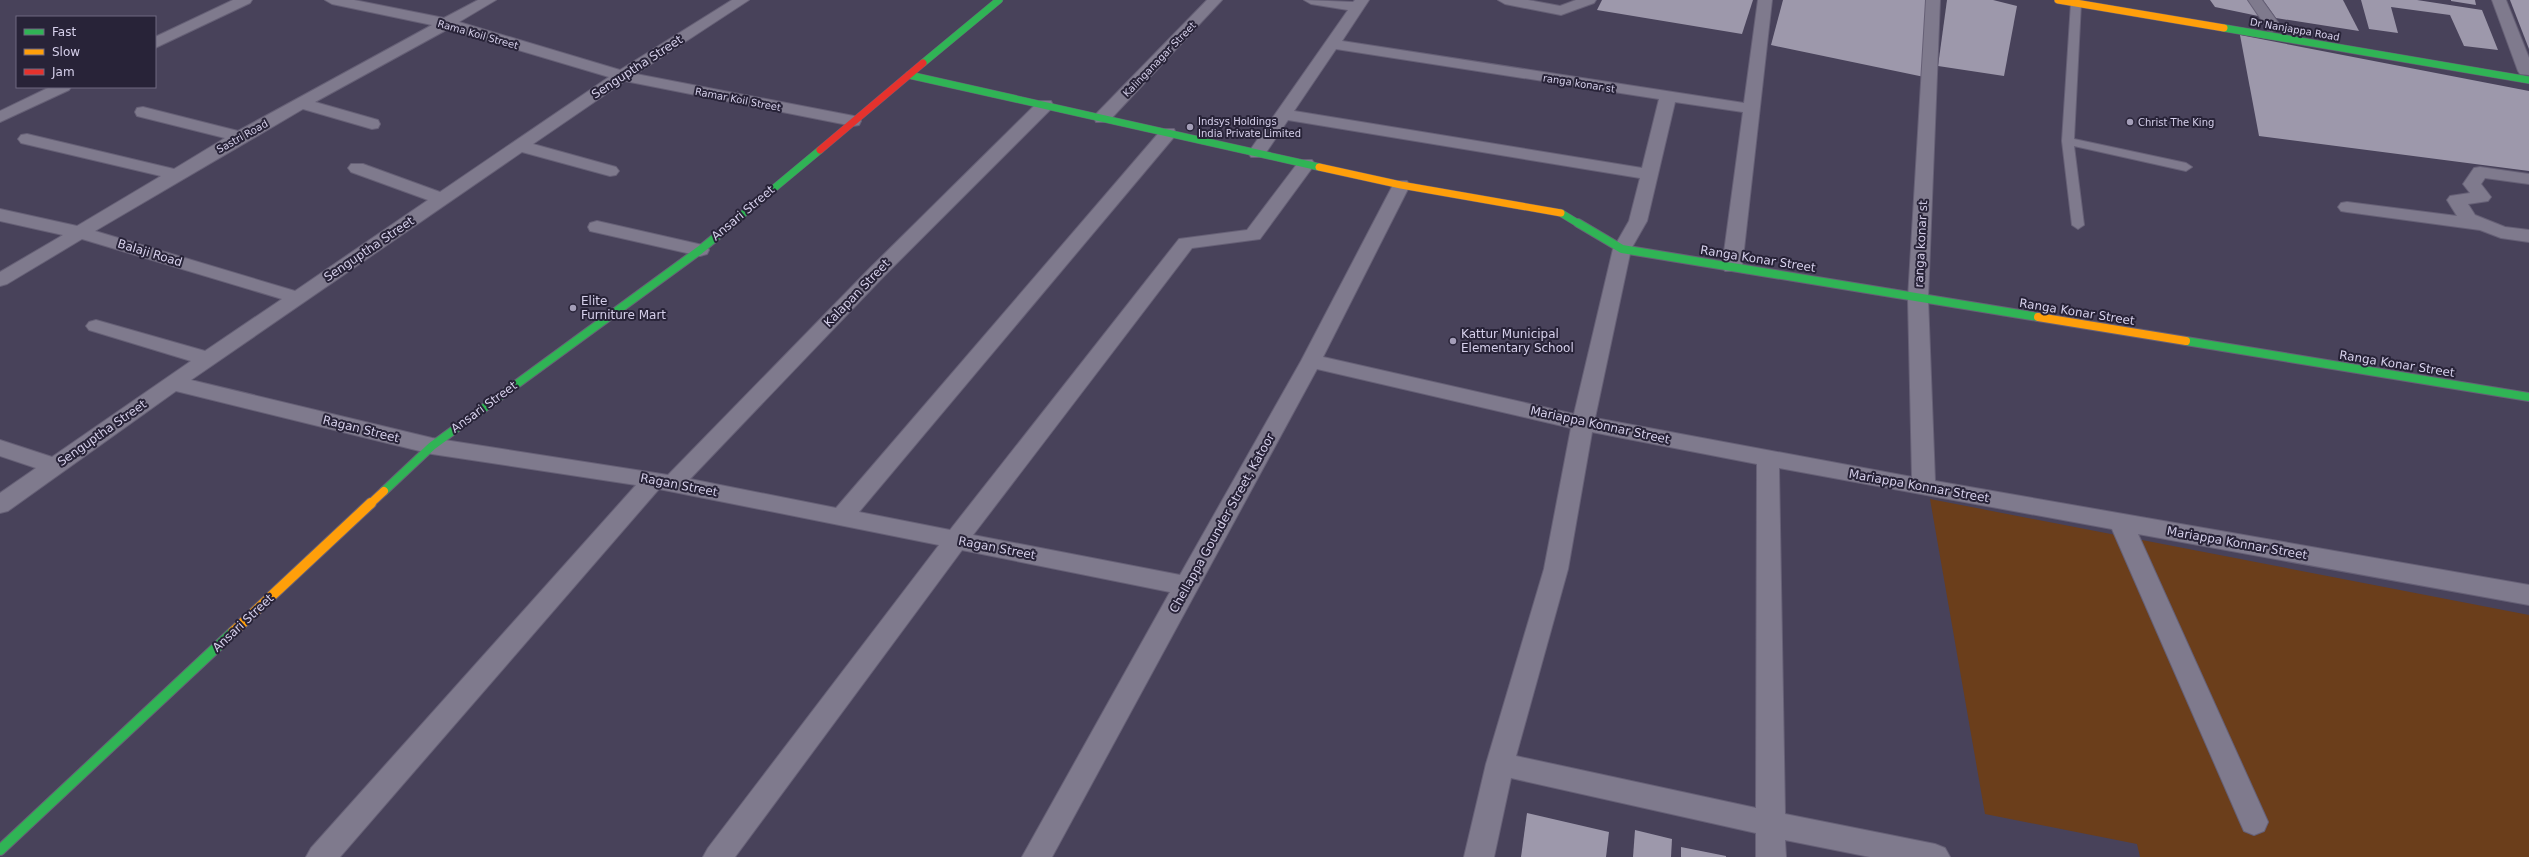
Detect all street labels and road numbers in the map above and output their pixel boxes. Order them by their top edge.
street label: Dr Nanjappa Road [2249,16,2341,43]
street label: Rama Koil Street [436,18,519,51]
street label: Kalinganagar Street [1121,20,1198,99]
street label: Senguptha Street [589,32,685,102]
street label: ranga konar st [1542,72,1616,95]
street label: Ramar Koil Street [694,86,782,113]
street label: Sastri Road [215,118,270,155]
street label: Ansari Street [709,182,778,243]
street label: ranga konar st [1912,200,1930,288]
street label: Senguptha Street [321,214,417,284]
street label: Balaji Road [116,237,184,269]
street label: Ranga Konar Street [1699,243,1817,275]
street label: Kalapan Street [821,256,893,330]
street label: Ranga Konar Street [2018,296,2136,328]
street label: Ranga Konar Street [2338,348,2456,380]
street label: Ansari Street [448,378,520,436]
street label: Senguptha Street [55,397,149,469]
street label: Mariappa Konnar Street [1529,403,1671,447]
street label: Ragan Street [321,413,401,445]
street label: Chellappa Gounder Street, Katoor [1167,431,1277,615]
street label: Mariappa Konnar Street [1848,467,1990,505]
street label: Ragan Street [639,471,719,499]
street label: Mariappa Konnar Street [2166,524,2308,562]
street label: Ragan Street [957,534,1037,562]
street label: Ansari Street [210,591,276,655]

